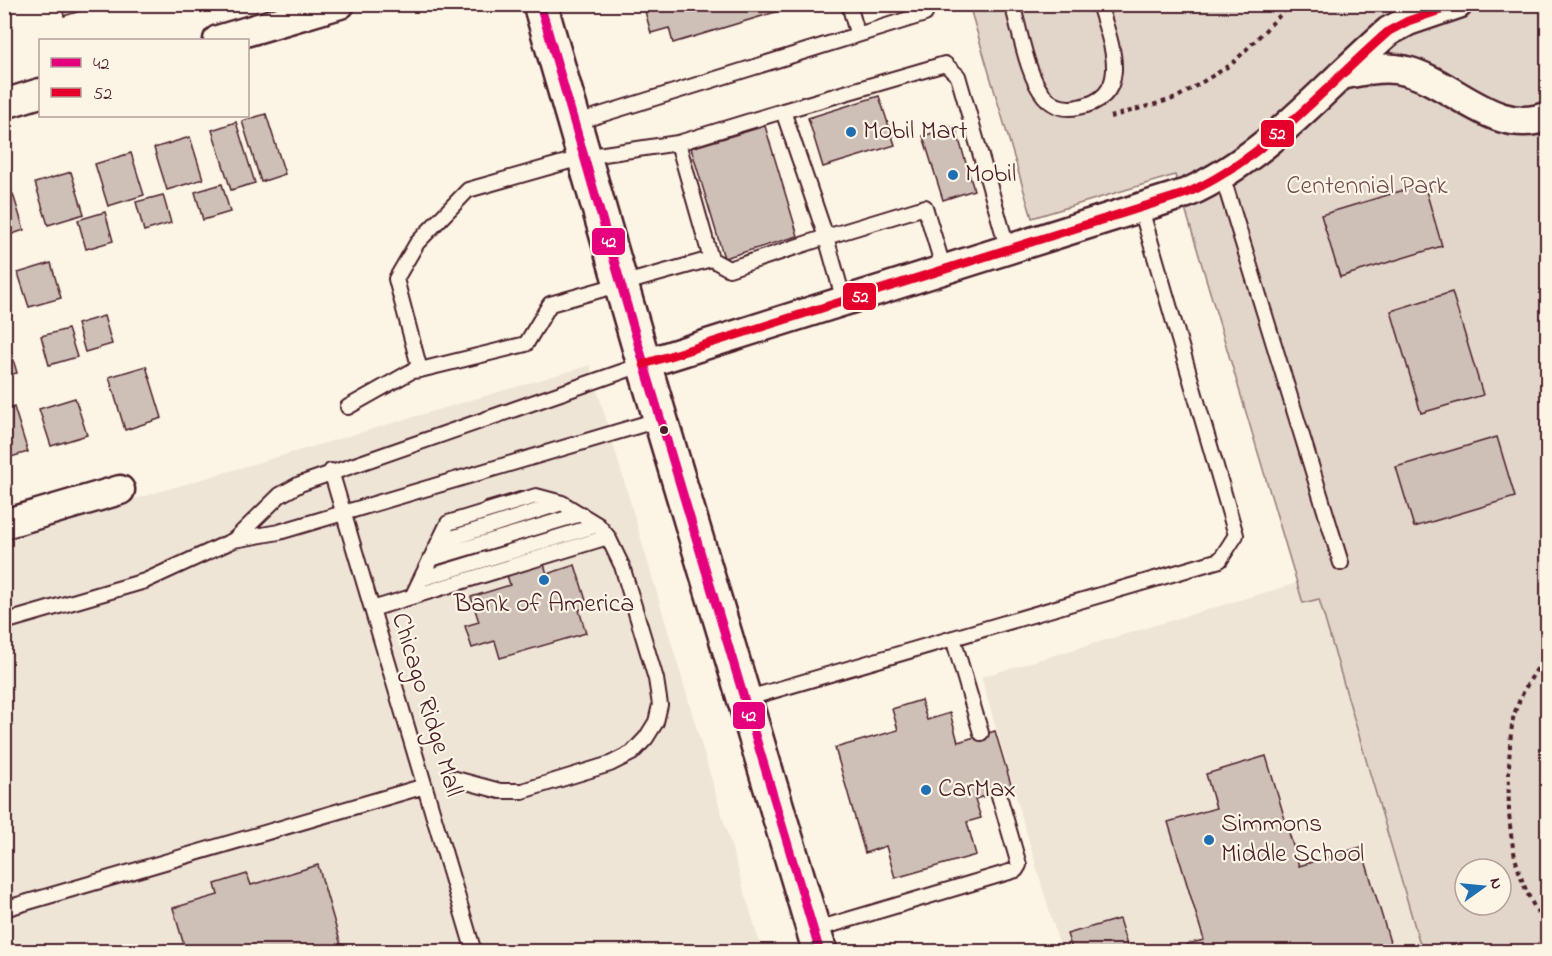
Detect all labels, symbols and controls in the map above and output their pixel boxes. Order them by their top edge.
legend [39,39,249,117]
text: 42 [93,52,109,78]
text: 52 [93,82,112,108]
place label: Mobil Mart [863,113,968,151]
line badge: 52 [1260,119,1295,148]
text: 52 [1268,123,1286,147]
marker: Mobil Mart [844,125,858,139]
place label: Mobil [965,156,1016,194]
marker: Mobil [946,168,960,182]
park label: Centennial Park [1286,168,1448,206]
line badge: 42 [591,227,626,256]
text: 42 [601,231,616,255]
line badge: 52 [842,282,877,311]
text: 52 [851,286,869,310]
unlabelled marker [658,424,670,436]
marker: Bank of America [537,573,551,587]
place label: Bank of America [453,586,634,624]
street label: Chicago Ridge Mall [380,608,472,802]
line badge: 42 [732,701,766,730]
text: 42 [741,705,756,729]
place label: CarMax [938,771,1016,809]
marker: CarMax [919,783,933,797]
place label: Simmons Middle School [1221,806,1364,874]
marker: Simmons Middle School [1202,833,1216,847]
north arrow [1453,857,1513,917]
text: N [1483,875,1509,892]

